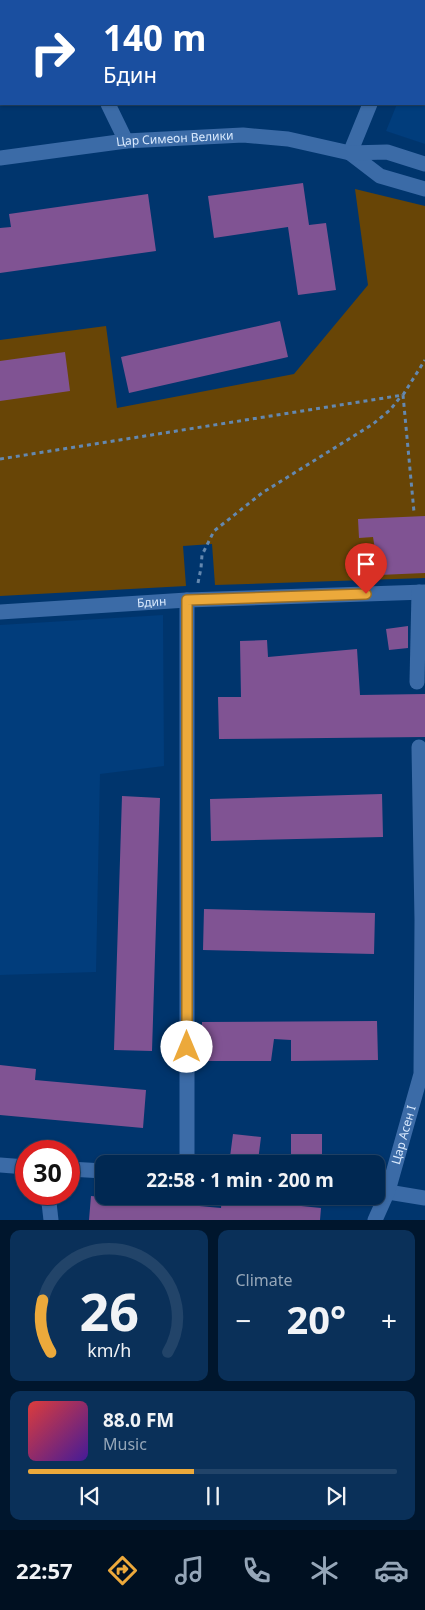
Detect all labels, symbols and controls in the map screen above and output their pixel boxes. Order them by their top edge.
text: 140 m [103,14,206,61]
icon: right [20,20,85,85]
text: Бдин [103,59,157,89]
street label: Цар Симеон Велики [115,127,234,150]
pin [345,543,387,594]
icon: arrive [352,550,380,578]
street label: Бдин [136,592,167,611]
position arrow [160,1020,212,1072]
street label: Цар Асен I [387,1103,420,1166]
speed limit sign: 30 [15,1140,80,1205]
text: 22:58 · 1 min · 200 m [146,1167,334,1193]
text: Climate [236,1269,293,1291]
text: 26 [79,1275,139,1346]
text: 20° [286,1293,346,1345]
text: − [236,1301,252,1339]
text: + [381,1301,397,1339]
text: km/h [87,1338,131,1362]
text: 88.0 FM [103,1407,174,1433]
text: Music [103,1433,147,1455]
icon: previous [76,1482,104,1510]
icon: pause [199,1482,227,1510]
icon: next [322,1482,350,1510]
icon: directions [105,1553,140,1588]
icon: music [172,1553,207,1588]
icon: phone [239,1553,274,1588]
icon: climate [307,1553,342,1588]
icon: car [374,1553,409,1588]
text: 22:57 [16,1555,73,1585]

